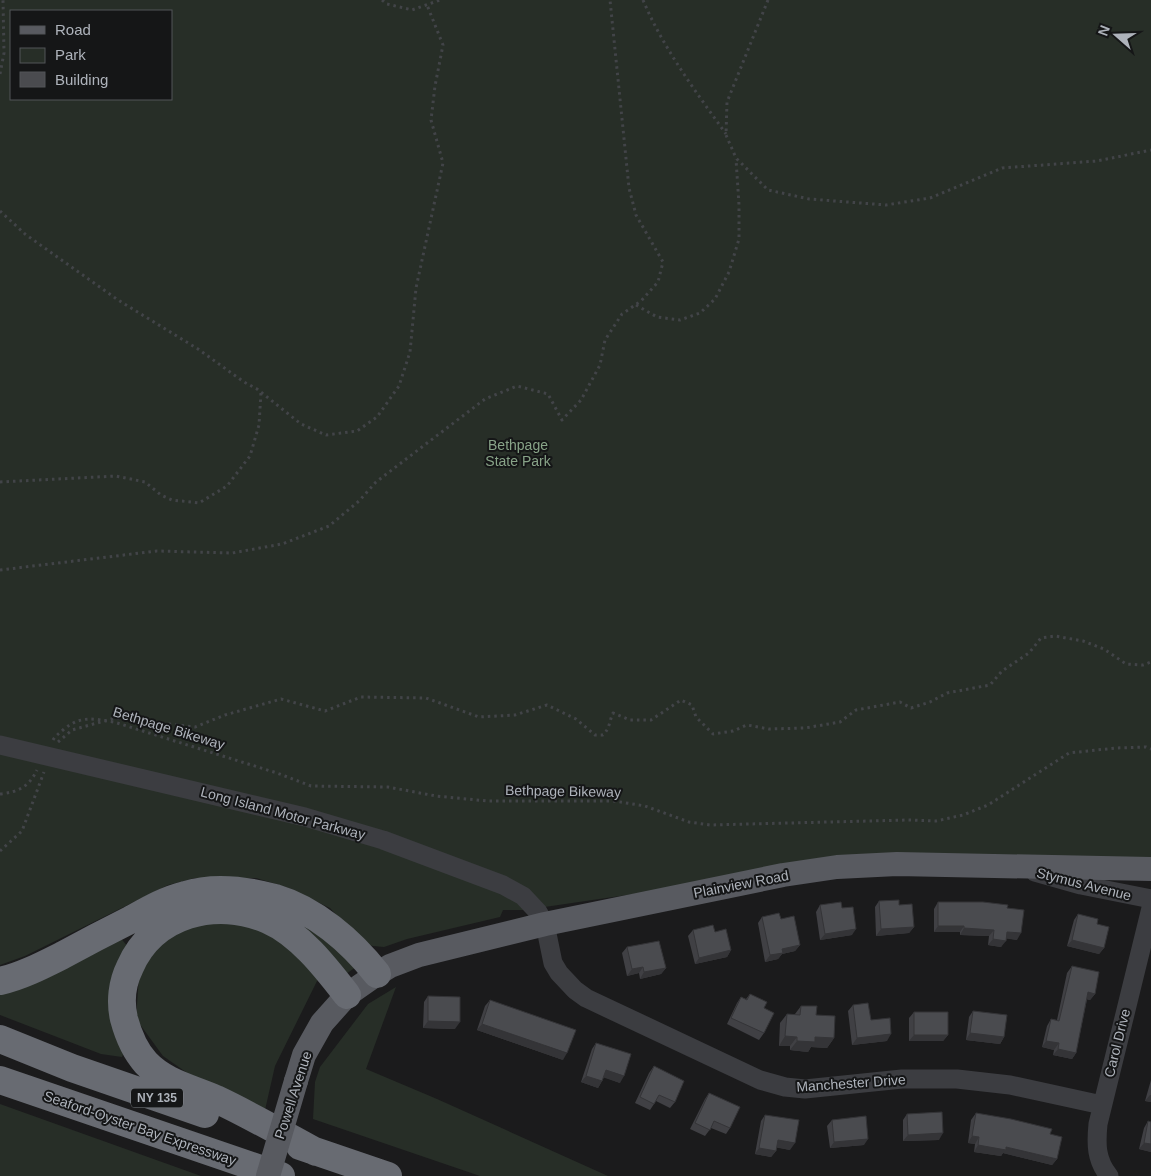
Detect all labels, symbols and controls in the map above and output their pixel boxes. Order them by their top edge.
legend [10,10,172,100]
north arrow [1091,10,1141,60]
text: Road [55,21,91,38]
text: N [1095,23,1113,38]
text: Park [55,46,86,63]
text: Building [55,71,108,88]
park label: Bethpage State Park [485,437,552,469]
street label: Bethpage Bikeway [111,703,227,753]
street label: Bethpage Bikeway [505,782,621,800]
street label: Long Island Motor Parkway [199,783,367,843]
street label: Stymus Avenue [1035,865,1133,904]
street label: Plainview Road [692,867,790,901]
street label: Carol Drive [1101,1007,1133,1079]
street label: Powell Avenue [271,1049,315,1141]
street label: Manchester Drive [796,1071,906,1095]
street label: Seaford-Oyster Bay Expressway [42,1088,238,1168]
road number: NY 135 [131,1088,183,1108]

